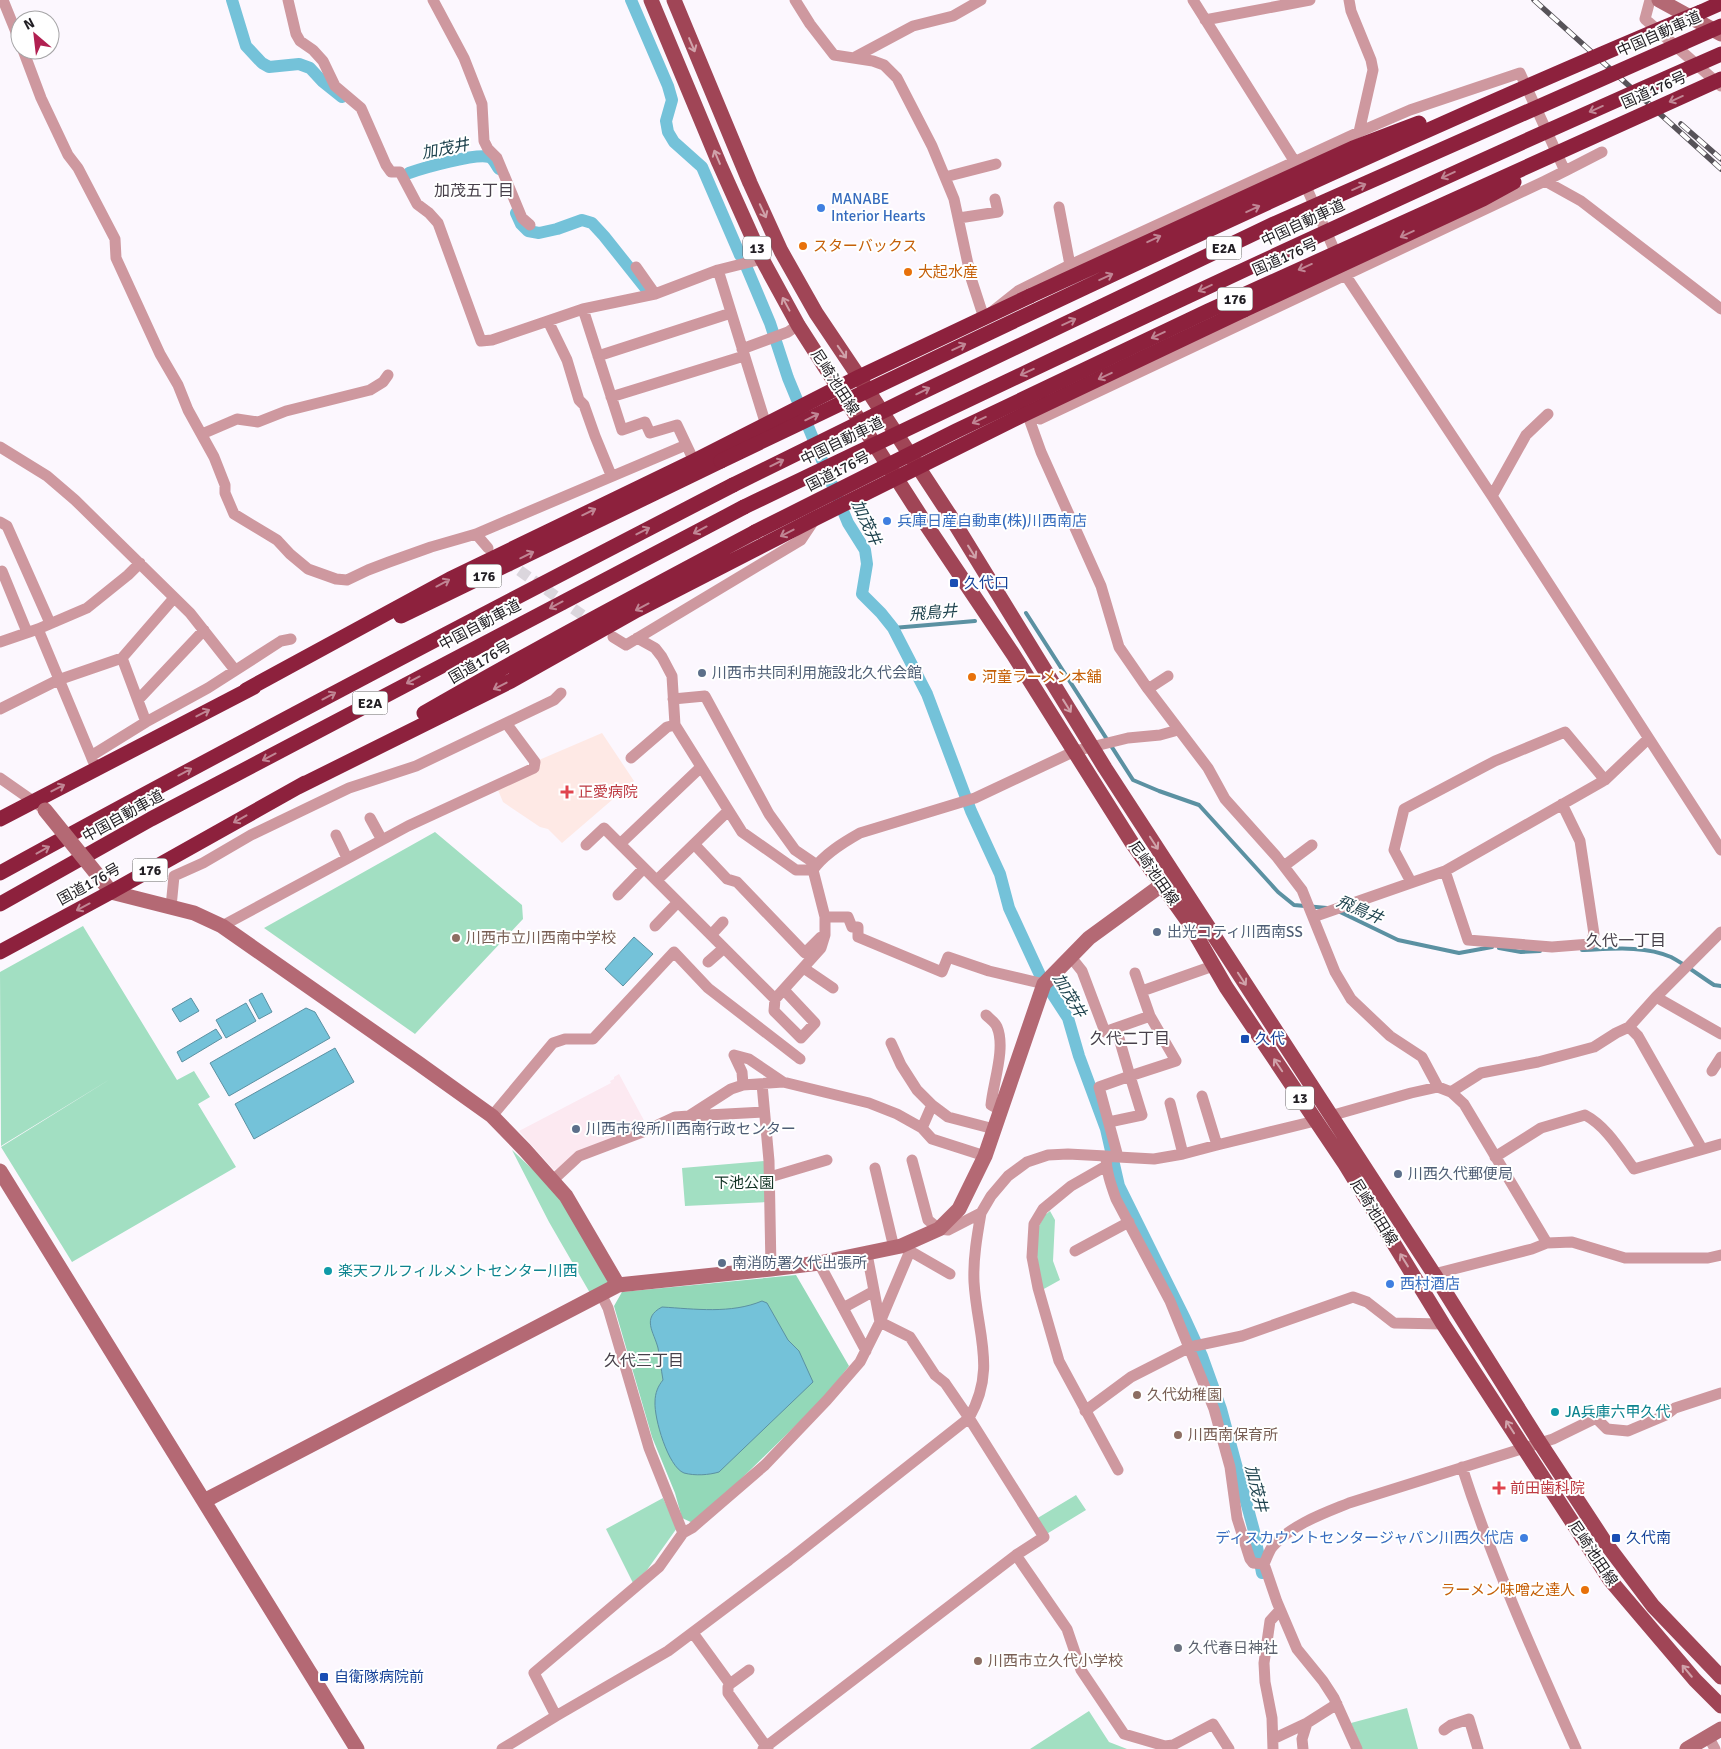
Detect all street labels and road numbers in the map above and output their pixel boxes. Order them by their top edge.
street label: 中国自動車道 [1614,7,1704,61]
street label: 国道176号 [1619,68,1689,112]
street label: 中国自動車道 [1258,196,1348,250]
street label: 国道176号 [1250,235,1320,279]
road number: 13 [743,237,771,260]
road number: E2A [1206,237,1242,260]
road number: 176 [1218,288,1252,310]
street label: 尼崎池田線 [807,346,863,418]
street label: 中国自動車道 [798,413,886,469]
street label: 国道176号 [803,447,873,495]
road number: 176 [466,564,502,588]
street label: 中国自動車道 [436,596,524,654]
street label: 国道176号 [445,637,515,687]
road number: E2A [352,691,388,714]
street label: 中国自動車道 [79,786,167,846]
street label: 尼崎池田線 [1125,837,1183,909]
road number: 176 [132,858,168,882]
street label: 国道176号 [54,859,124,909]
road number: 13 [1286,1086,1314,1110]
street label: 尼崎池田線 [1346,1175,1402,1249]
street label: 尼崎池田線 [1565,1517,1621,1589]

